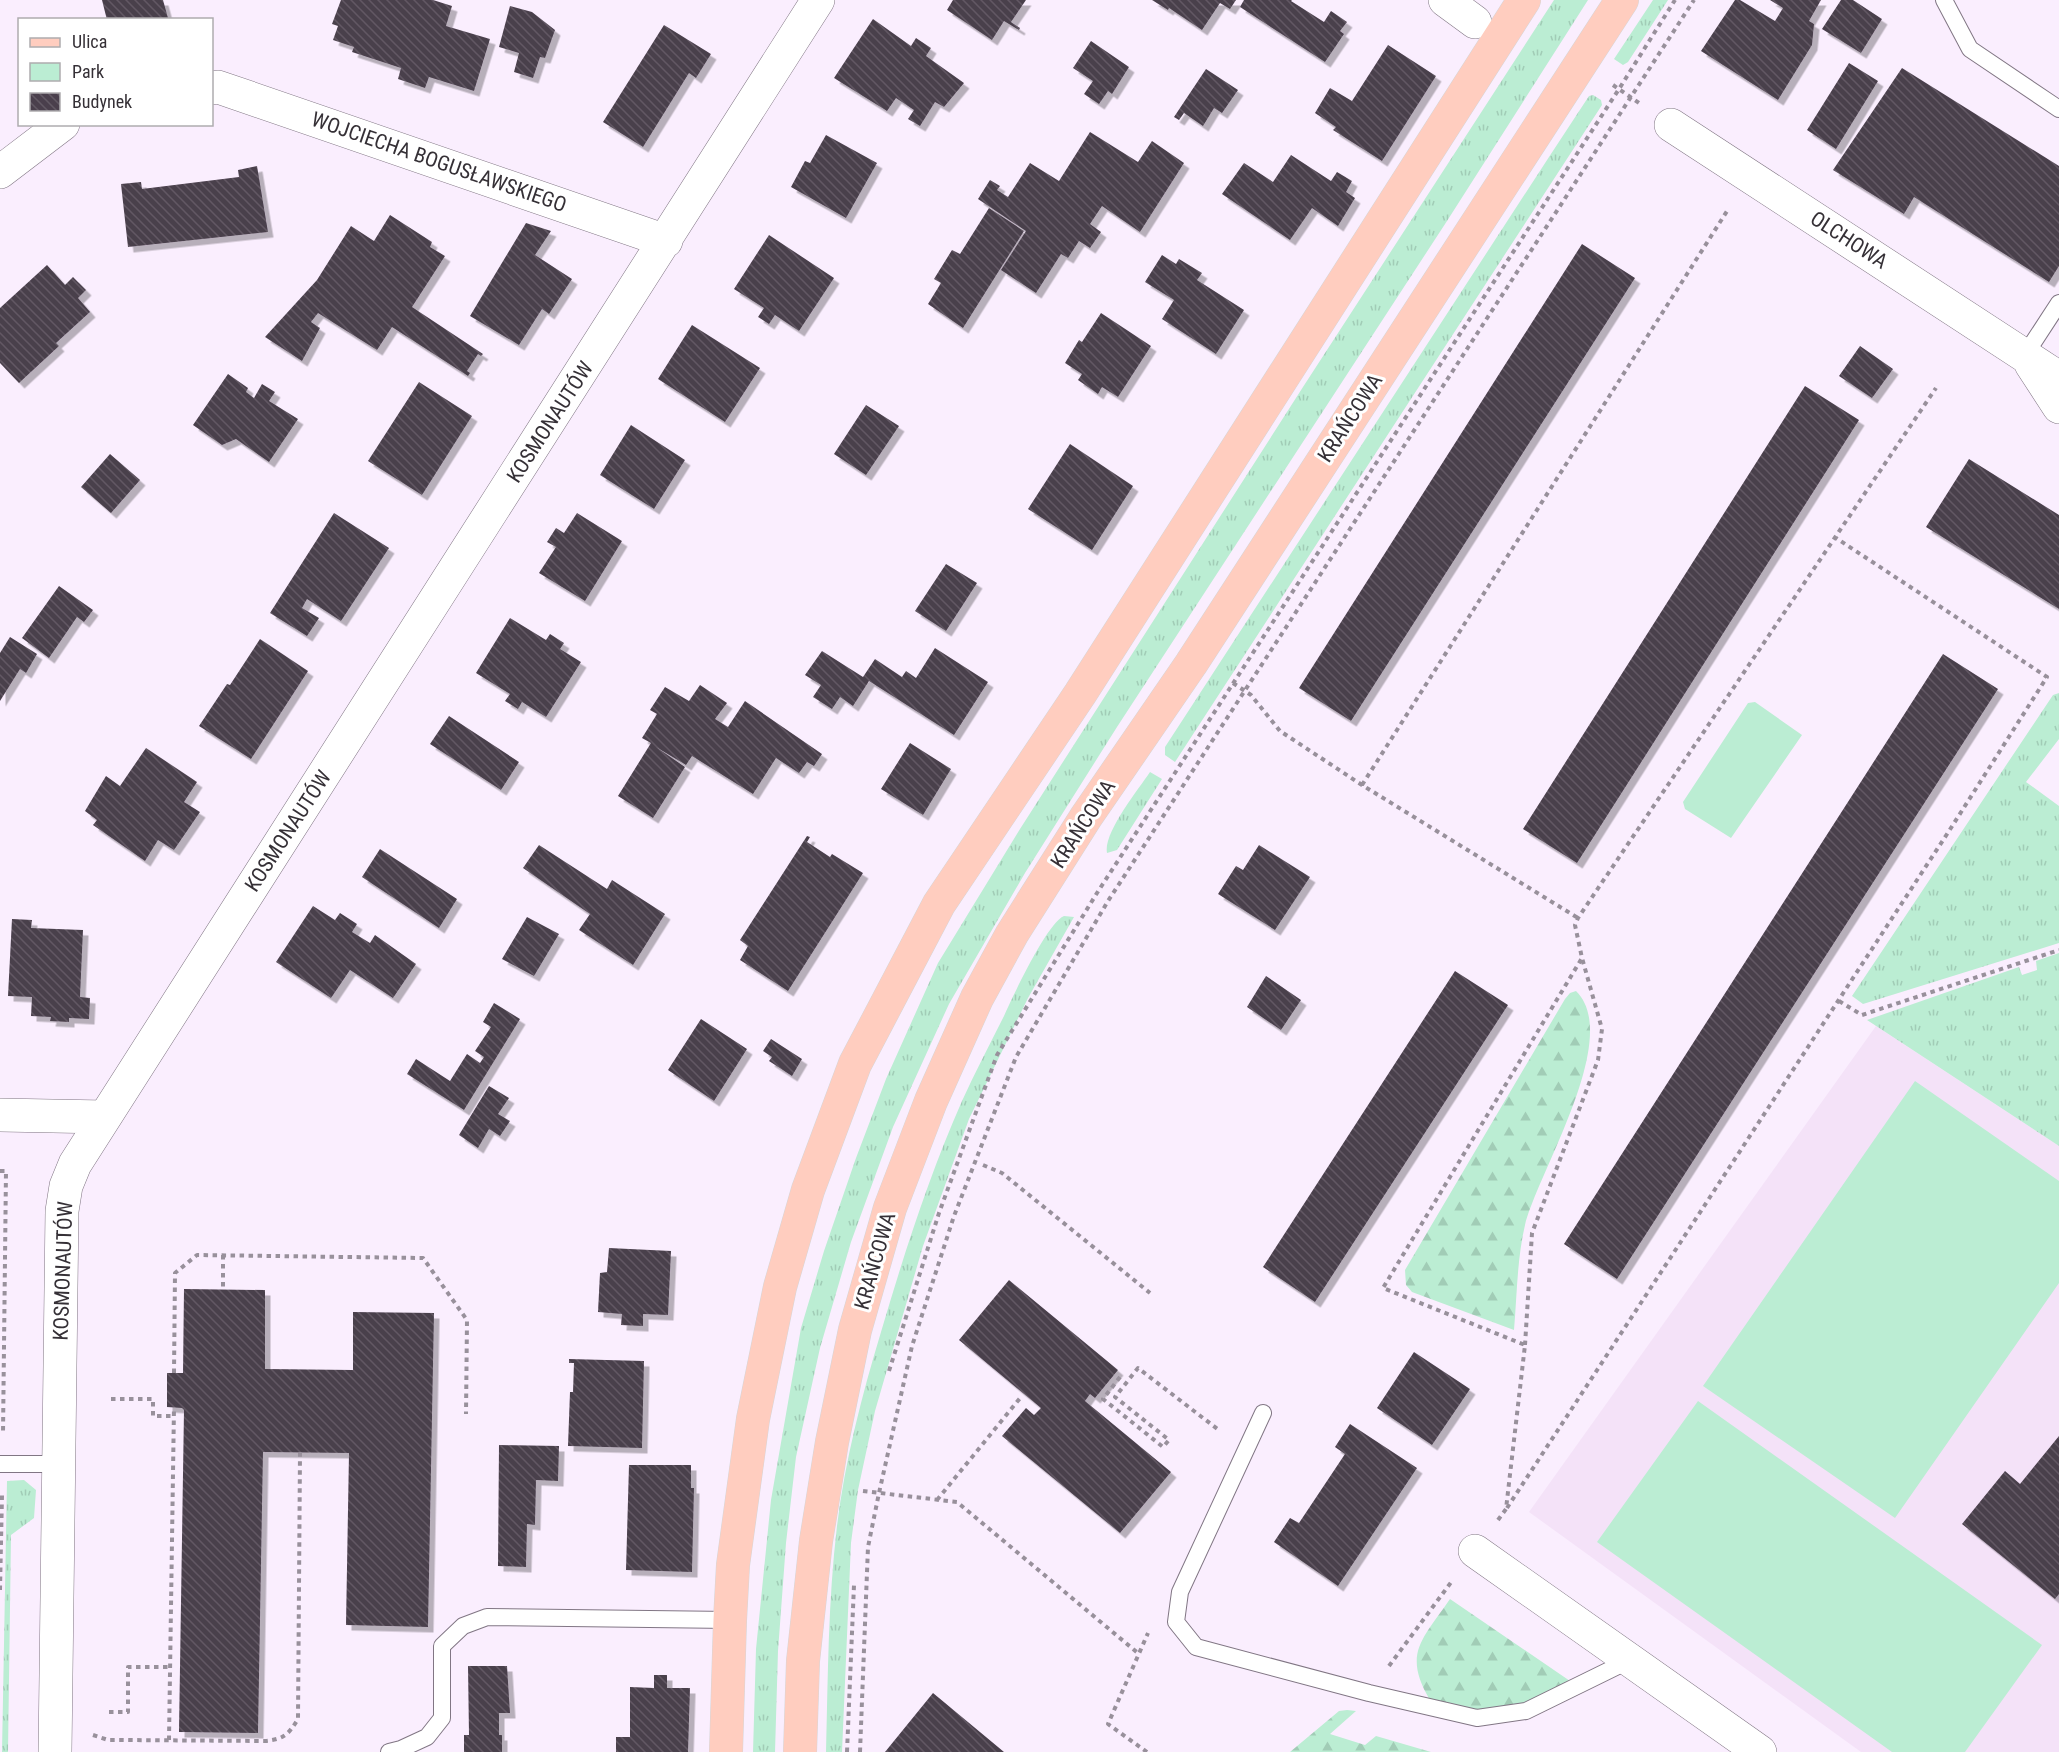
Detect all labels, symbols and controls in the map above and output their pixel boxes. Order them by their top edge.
legend [18,18,213,126]
text: Ulica [72,31,107,52]
text: Park [72,61,104,82]
text: Budynek [72,91,132,112]
street label: WOJCIECHA BOGUSŁAWSKIEGO [308,107,570,217]
street label: OLCHOWA [1806,206,1892,274]
street label: KOSMONAUTÓW [502,357,598,487]
street label: KRAŃCOWA [1313,370,1387,466]
street label: KOSMONAUTÓW [240,766,336,896]
street label: KRAŃCOWA [1046,776,1120,872]
street label: KOSMONAUTÓW [49,1201,77,1341]
street label: KRAŃCOWA [850,1210,900,1312]

